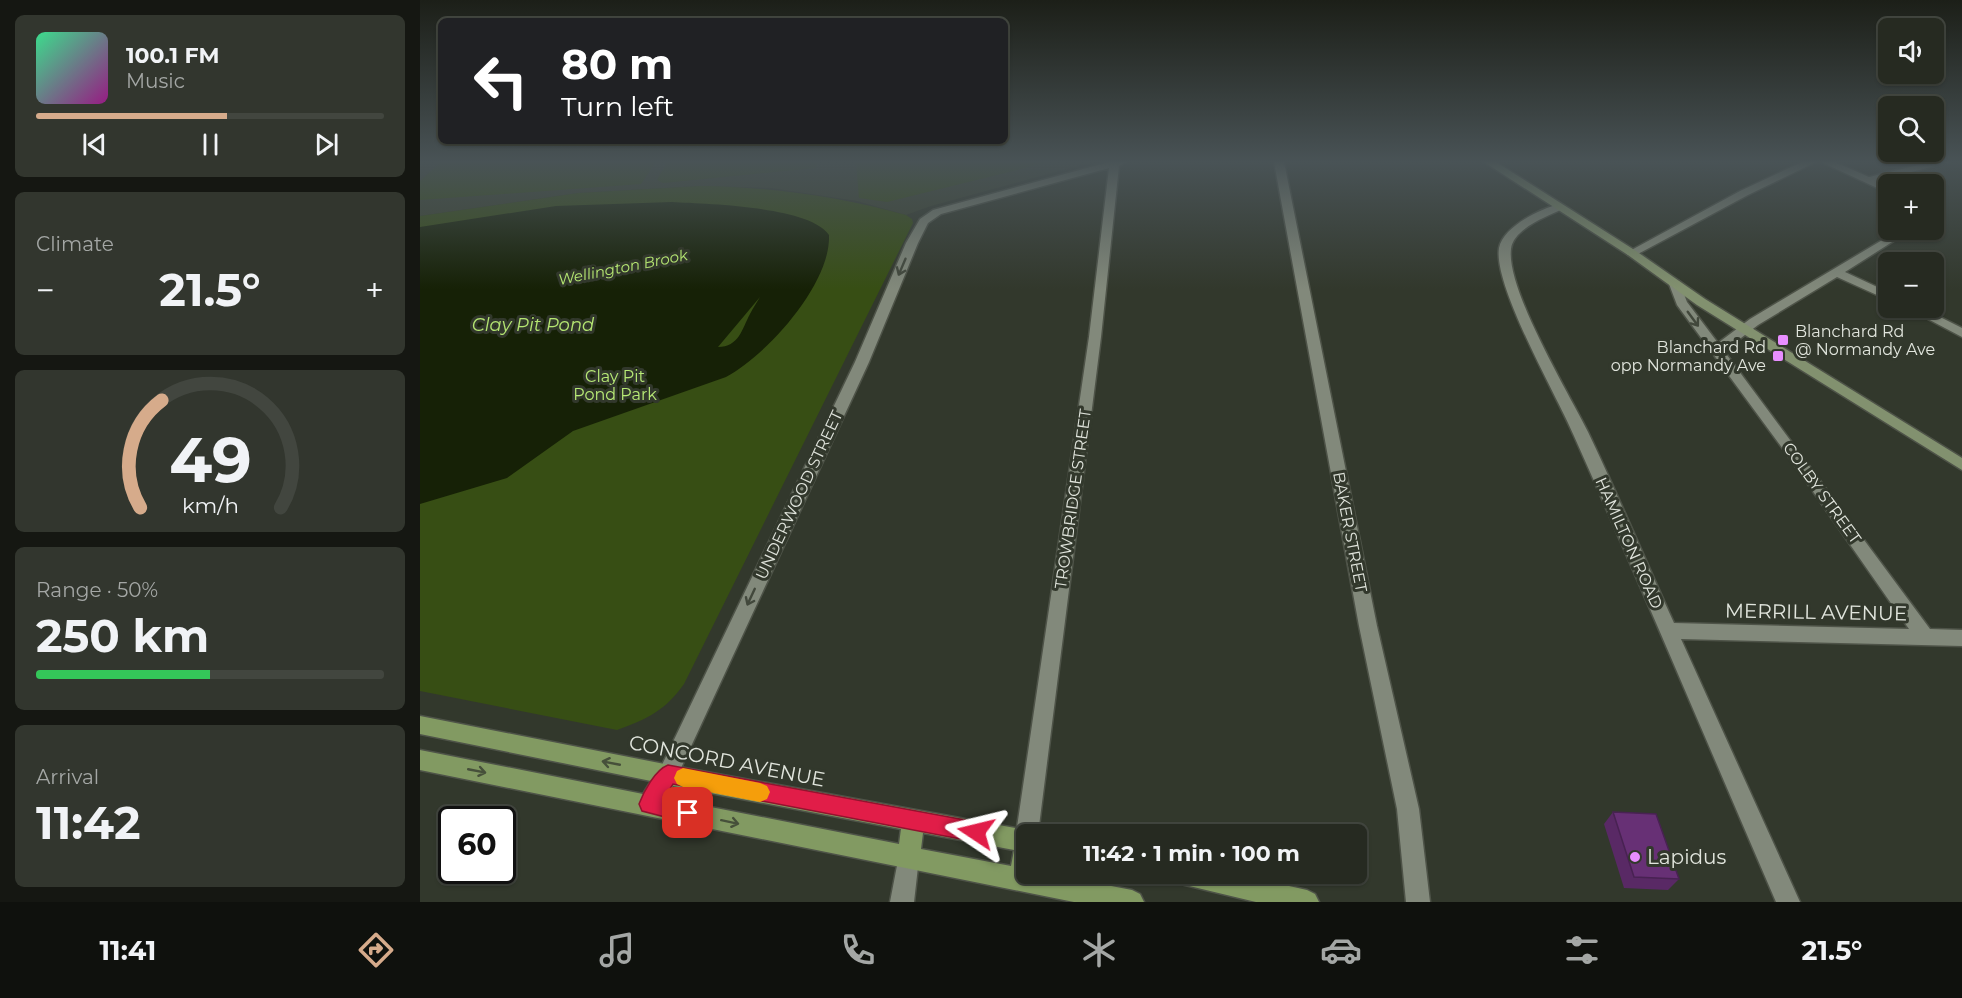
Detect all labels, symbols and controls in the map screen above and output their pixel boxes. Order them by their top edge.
map controls [1878,18,1944,318]
button: sound [1878,18,1944,84]
text: 80 m [561,38,673,90]
text: 100.1 FM [126,42,220,69]
icon: left [462,42,540,120]
text: Music [126,69,185,93]
text: Turn left [561,90,674,123]
button: search [1878,96,1944,162]
icon: previous [78,128,111,161]
icon: pause [194,128,227,161]
icon: next [310,128,343,161]
button: + [1878,174,1944,240]
text: Climate [36,232,114,256]
water label: Wellington Brook [557,245,690,289]
button: − [1878,252,1944,318]
one-way arrow [896,257,907,275]
text: 21.5° [159,262,261,317]
text: − [36,270,55,310]
text: + [365,270,384,310]
one-way arrow [1687,310,1700,326]
water label: Clay Pit Pond [472,314,595,336]
place label: Blanchard Rd @ Normandy Ave [1795,322,1935,359]
marker: Blanchard Rd @ Normandy Ave [1776,333,1790,347]
place label: Blanchard Rd opp Normandy Ave [1611,338,1766,375]
marker: Blanchard Rd opp Normandy Ave [1771,349,1785,363]
park label: Clay Pit Pond Park [573,367,657,404]
street label: UNDERWOOD STREET [752,407,847,582]
street label: TROWBRIDGE STREET [1051,407,1095,590]
text: 49 [169,422,251,498]
street label: COLBY STREET [1779,439,1866,548]
street label: BAKER STREET [1329,470,1371,595]
street label: HAMILTON ROAD [1591,474,1667,612]
text: km/h [181,492,239,518]
text: Range · 50% [36,578,158,602]
one-way arrow [745,587,757,605]
street label: MERRILL AVENUE [1725,598,1907,626]
text: 250 km [36,608,209,663]
street label: CONCORD AVENUE [627,730,827,792]
one-way arrow [601,757,621,768]
text: Arrival [36,765,99,789]
one-way arrow [467,766,487,777]
pin [662,787,713,838]
text: 11:42 [36,795,141,850]
icon: arrive [671,796,704,829]
position arrow [944,800,1008,864]
speed limit sign: 60 [438,806,516,884]
one-way arrow [720,817,740,828]
text: 11:42 · 1 min · 100 m [1083,840,1300,867]
place label: Lapidus [1647,845,1727,869]
marker: Lapidus [1628,850,1642,864]
icon: directions [355,929,397,971]
icon: music [596,929,638,971]
icon: phone [837,929,879,971]
icon: climate [1078,929,1120,971]
icon: car [1320,929,1362,971]
icon: filters [1561,929,1603,971]
text: 11:41 [100,934,156,967]
text: 21.5° [1802,934,1862,967]

